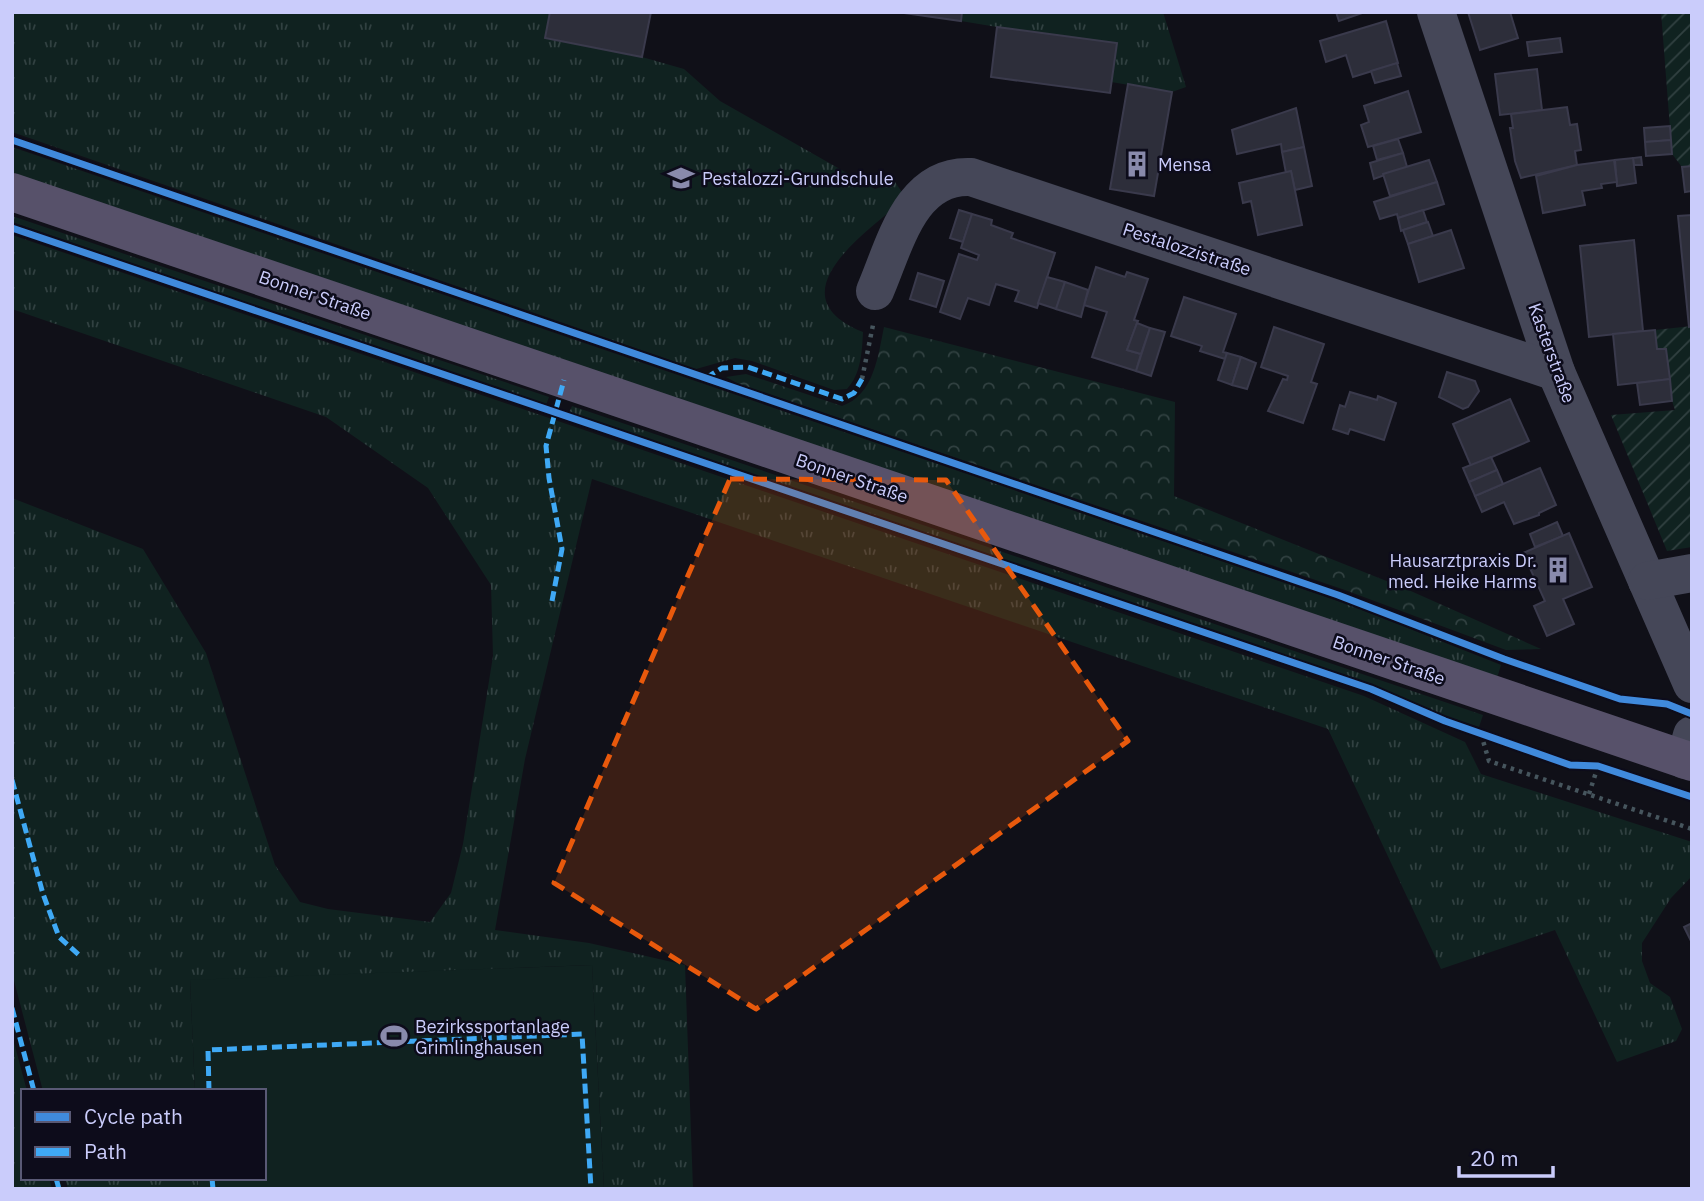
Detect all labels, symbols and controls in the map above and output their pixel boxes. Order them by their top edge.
building icon: Mensa [1122,149,1152,179]
place label: Mensa [1158,153,1211,176]
school or university icon: Pestalozzi-Grundschule [666,163,696,193]
place label: Pestalozzi-Grundschule [702,167,894,190]
street label: Pestalozzistraße [1120,217,1254,281]
street label: Bonner Straße [256,265,374,325]
street label: Kasterstraße [1523,300,1581,406]
street label: Bonner Straße [793,448,911,508]
place label: Hausarztpraxis Dr. med. Heike Harms [1388,549,1537,593]
building icon: Hausarztpraxis Dr. med. Heike Harms [1543,555,1573,585]
street label: Bonner Straße [1330,630,1448,690]
place label: Bezirkssportanlage Grimlinghausen [415,1015,570,1059]
sports icon: Bezirkssportanlage Grimlinghausen [379,1021,409,1051]
legend [21,1089,266,1180]
text: Cycle path [84,1102,183,1130]
scale bar [1459,1134,1554,1178]
text: Path [84,1137,127,1165]
text: 20 m [1470,1144,1519,1172]

